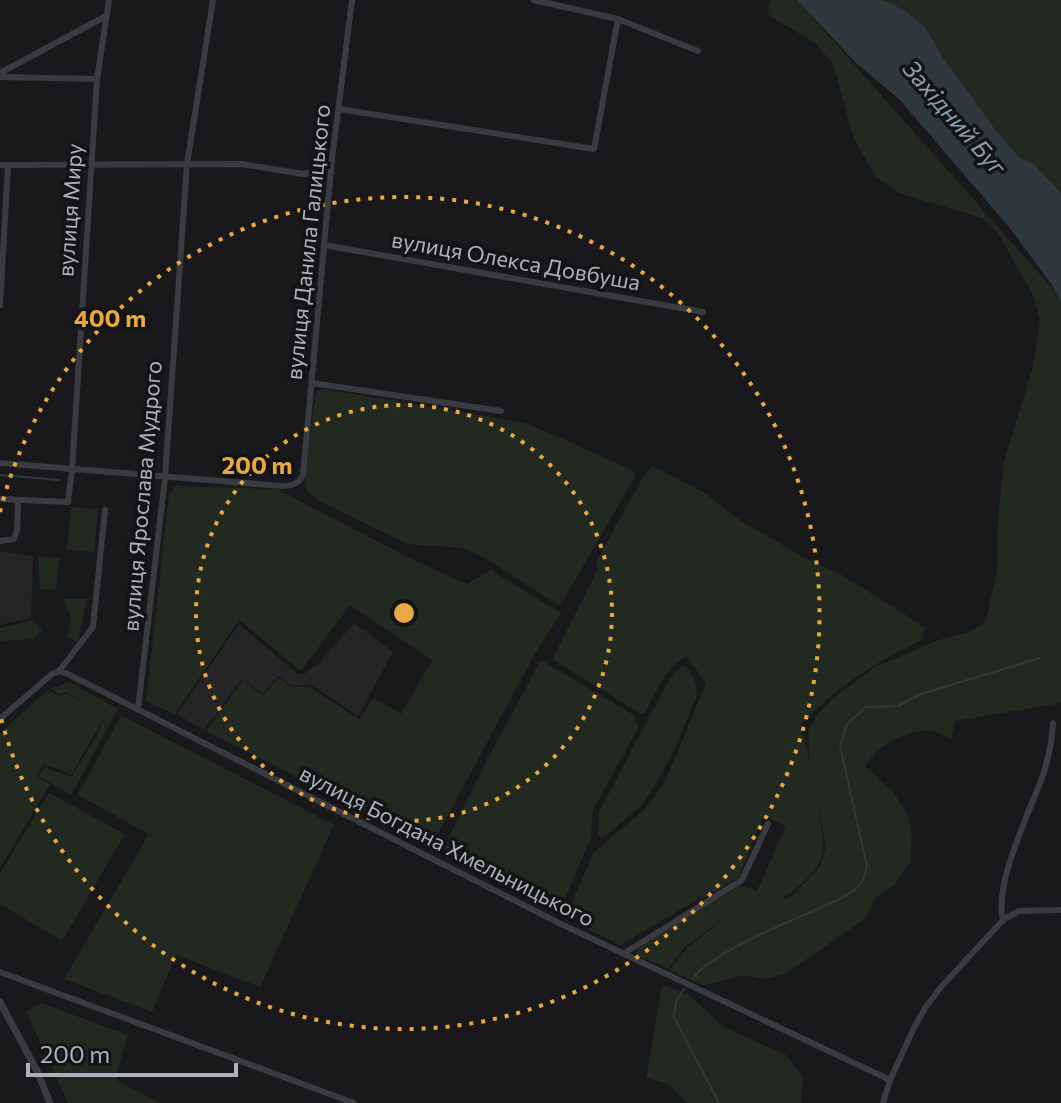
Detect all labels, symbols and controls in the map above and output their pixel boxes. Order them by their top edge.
water label: Західний Буг [897,54,1014,181]
street label: вулиця Данила Галицького [280,103,335,381]
street label: вулиця Миру [51,142,88,278]
street label: вулиця Олекса Довбуша [390,225,643,296]
text: 400 m [74,303,146,332]
street label: вулиця Ярослава Мудрого [116,359,167,632]
text: 200 m [222,450,292,479]
centre of rings [390,599,418,627]
street label: вулиця Богдана Хмельницького [295,759,599,932]
scale bar [28,1027,236,1077]
text: 200 m [40,1039,110,1068]

